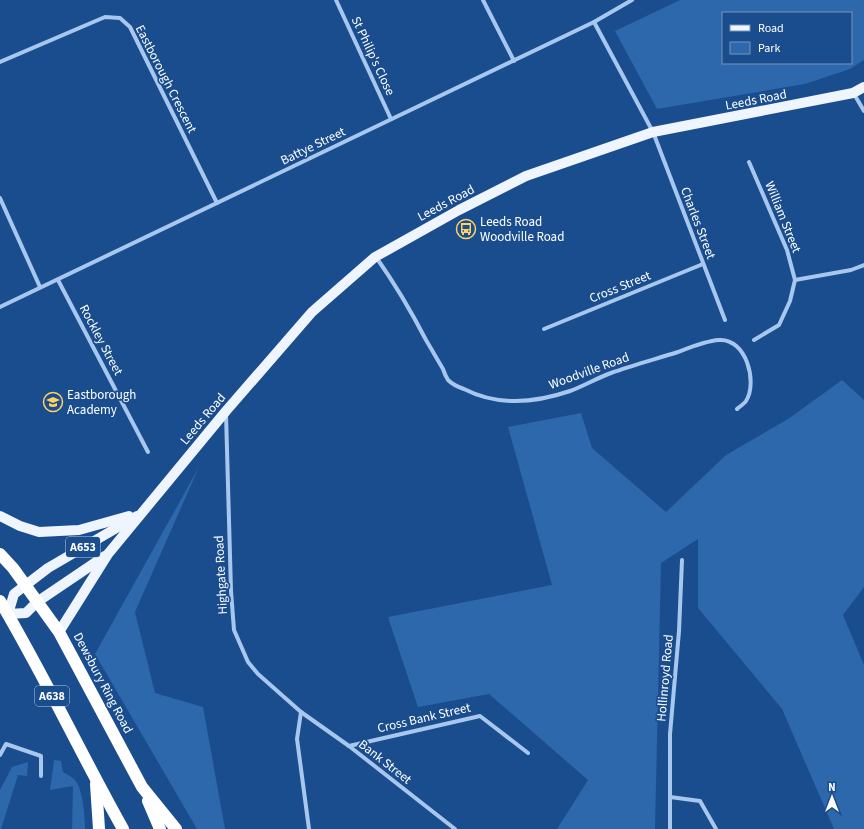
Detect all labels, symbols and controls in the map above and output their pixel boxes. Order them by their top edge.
legend [722,12,852,64]
street label: St Philip's Close [347,14,399,98]
text: Road [758,20,784,37]
street label: Eastborough Crescent [131,22,201,137]
text: Park [758,40,780,57]
street label: Leeds Road [724,85,788,115]
street label: Battye Street [278,122,349,169]
street label: William Street [760,179,806,256]
street label: Leeds Road [414,180,478,226]
street label: Charles Street [676,184,720,262]
place label: Leeds Road Woodville Road [480,213,564,246]
bus stop icon: Leeds Road Woodville Road [455,218,477,240]
street label: Cross Street [587,266,654,307]
street label: Rockley Street [75,301,127,379]
street label: Woodville Road [546,348,632,394]
place label: Eastborough Academy [67,386,136,419]
street label: Leeds Road [176,389,230,449]
school or university icon: Eastborough Academy [42,391,64,413]
street label: Highgate Road [210,535,232,615]
road number: A653 [66,537,100,557]
street label: Dewsbury Ring Road [69,629,137,737]
street label: Hollinroyd Road [652,634,678,722]
road number: A638 [35,686,69,706]
street label: Cross Bank Street [376,698,473,737]
street label: Bank Street [355,736,416,789]
north arrow [812,777,852,817]
text: N [828,780,836,795]

